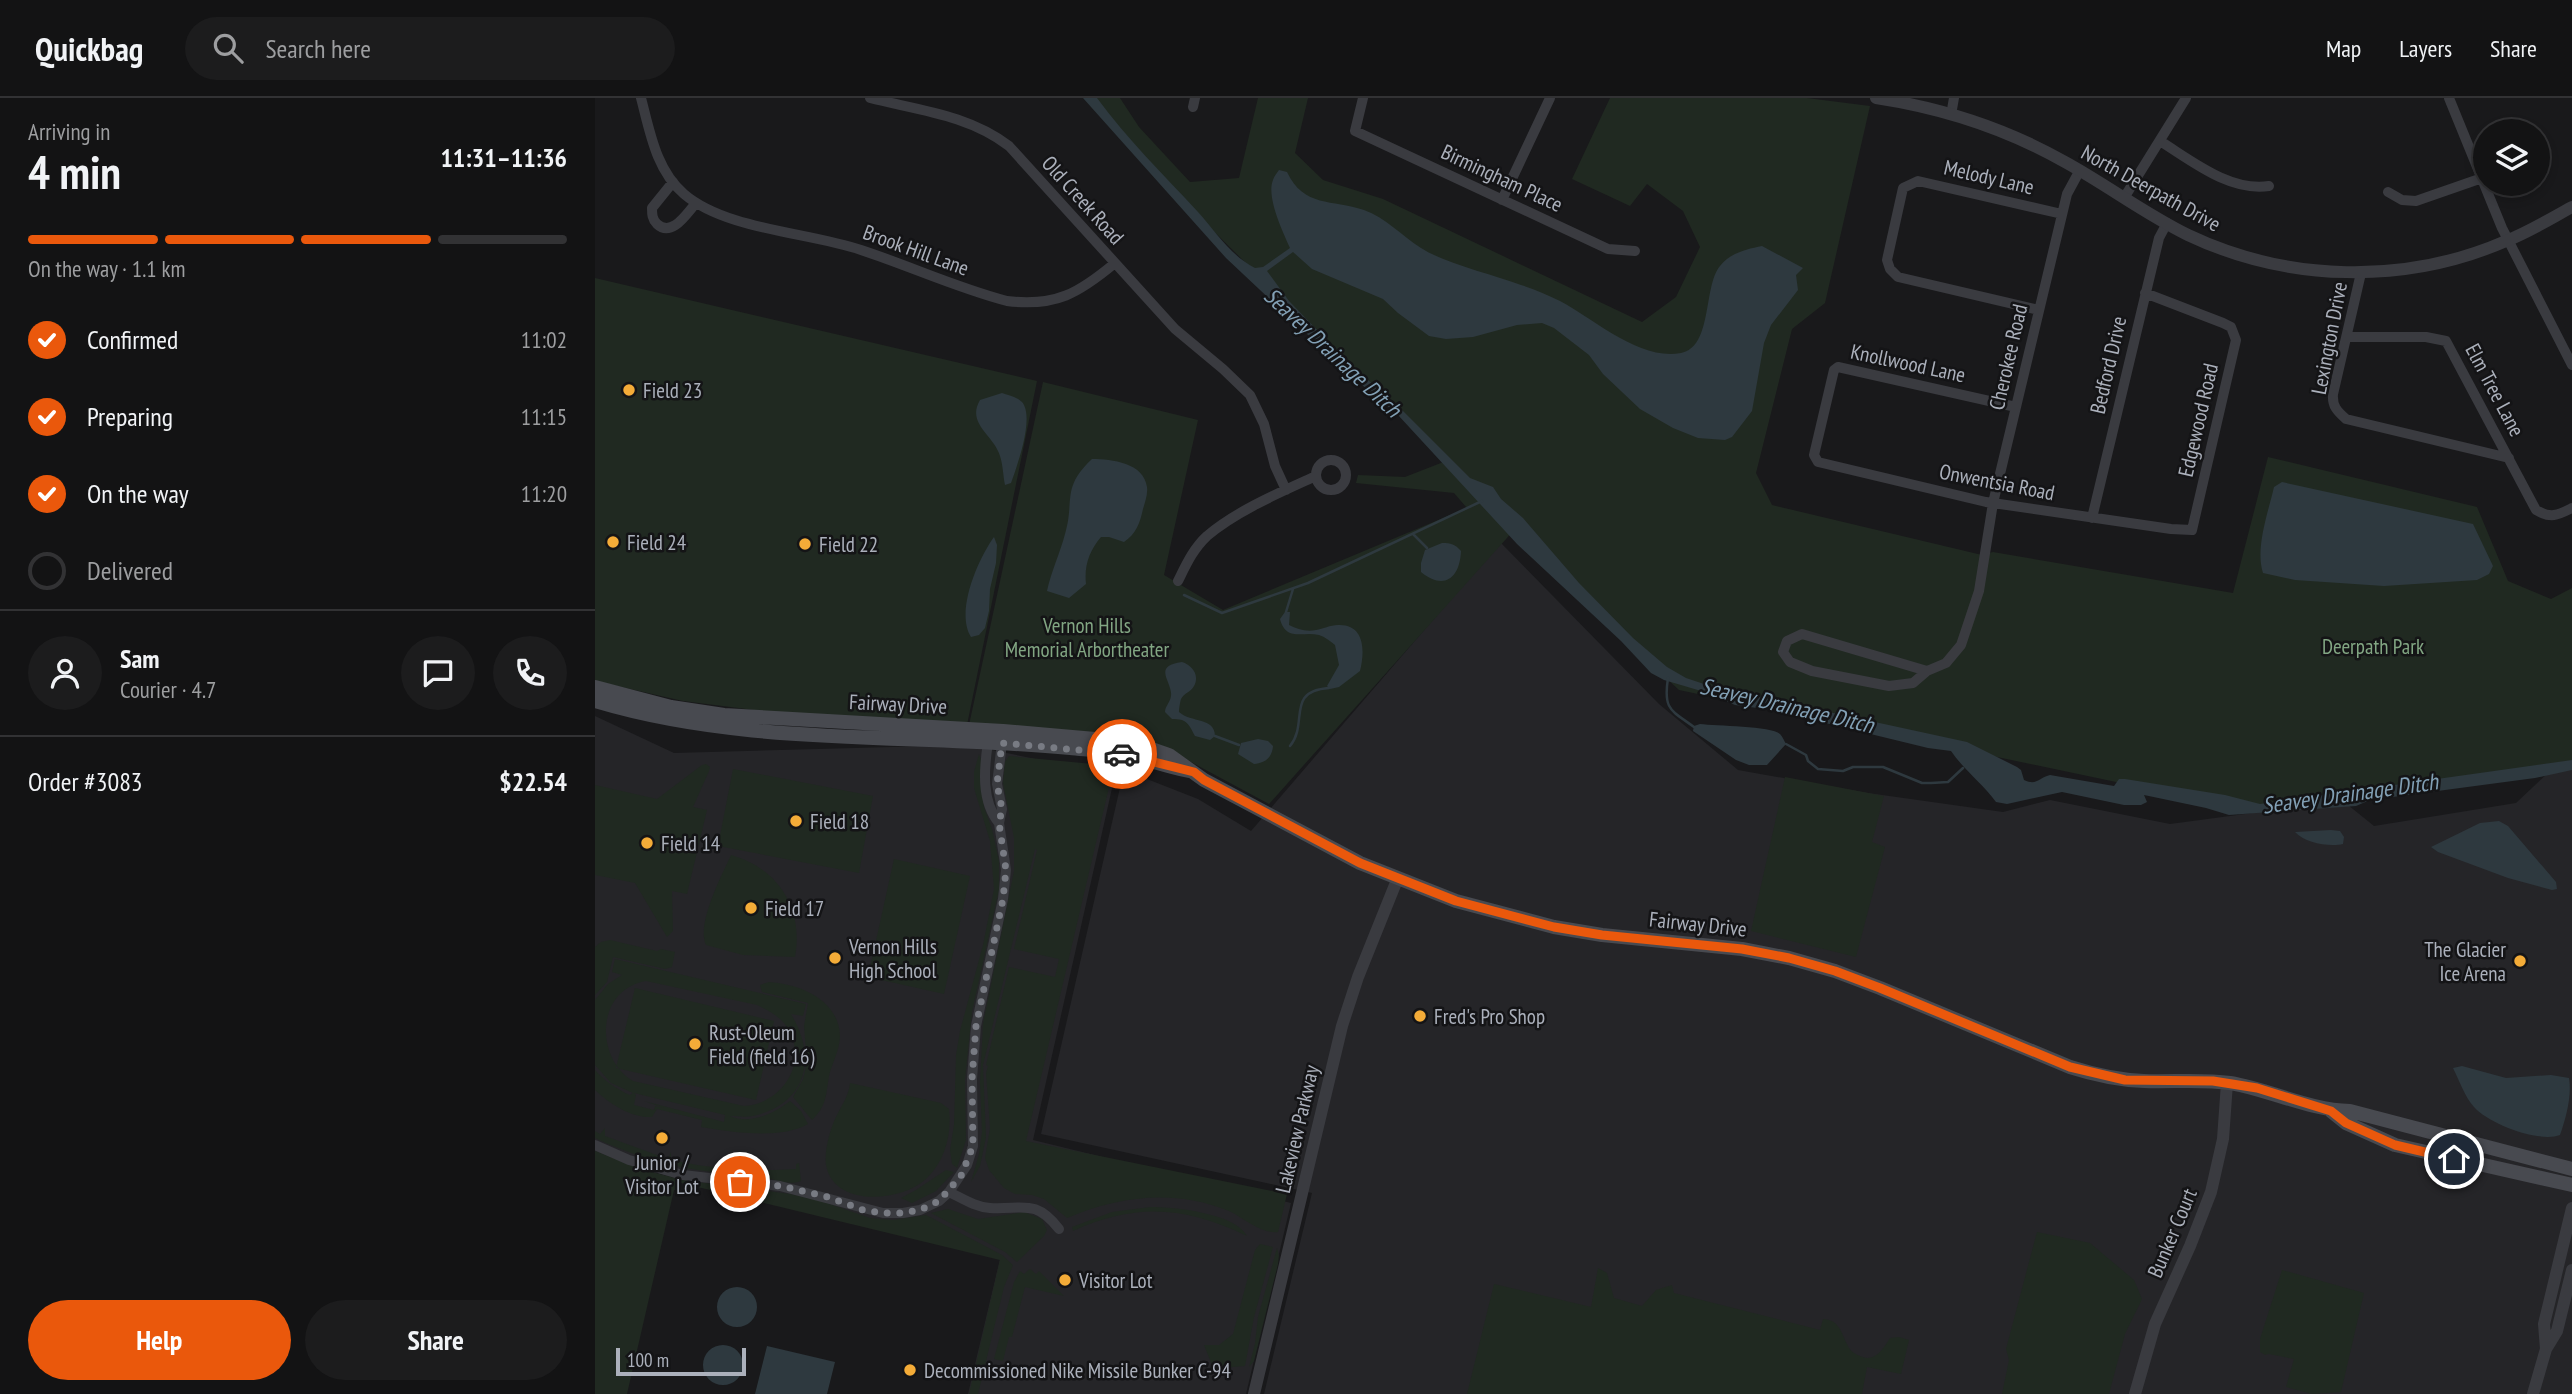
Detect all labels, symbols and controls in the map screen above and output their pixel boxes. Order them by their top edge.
search box [185,17,675,80]
text: Quickbag [35,27,143,70]
icon: search [209,29,247,67]
text: Search here [265,32,371,65]
text: Map [2326,33,2361,64]
text: Layers [2399,33,2452,64]
text: Share [2490,33,2537,64]
text: Arriving in [28,117,110,146]
map controls [2473,119,2550,196]
button: layers [2473,119,2550,196]
street label: Birmingham Place [1437,138,1567,218]
street label: North Deerpath Drive [2077,139,2225,237]
text: 11:31–11:36 [440,141,567,174]
text: 4 min [28,142,121,202]
street label: Old Creek Road [1036,150,1130,250]
street label: Melody Lane [1941,154,2037,200]
street label: Brook Hill Lane [859,218,973,282]
text: On the way · 1.1 km [28,254,185,283]
street label: Lexington Drive [2305,279,2353,397]
water label: Seavey Drainage Ditch [1258,281,1409,424]
street label: Cherokee Road [1983,301,2033,413]
street label: Bedford Drive [2084,314,2132,416]
icon: check [28,321,66,359]
text: Confirmed [87,323,178,356]
text: 11:02 [521,325,567,354]
street label: Knollwood Lane [1848,338,1968,388]
street label: Elm Tree Lane [2459,339,2531,441]
street label: Edgewood Road [2172,361,2224,479]
place label: Field 23 [643,377,702,404]
marker: Field 23 [621,382,637,398]
icon: check [28,398,66,436]
text: Preparing [87,400,173,433]
text: 11:15 [521,402,567,431]
street label: Onwentsia Road [1937,458,2057,506]
icon: check [28,475,66,513]
text: On the way [87,477,189,510]
text: 11:20 [521,479,567,508]
place label: Field 24 [627,529,687,556]
place label: Field 22 [819,531,878,558]
marker: Field 24 [605,534,621,550]
marker: Field 22 [797,536,813,552]
text: Delivered [87,554,173,587]
park label: Vernon Hills Memorial Arbortheater [1005,612,1170,663]
park label: Deerpath Park [2322,633,2424,660]
button: person [28,636,102,710]
button: chat [401,636,475,710]
button: phone [493,636,567,710]
text: Sam [120,642,159,675]
water label: Seavey Drainage Ditch [1697,671,1878,739]
text: Courier · 4.7 [120,675,216,704]
street label: Fairway Drive [848,688,948,720]
courier [1087,719,1157,789]
icon: car [1103,735,1141,773]
text: Order #3083 [28,765,143,798]
text: $22.54 [499,765,567,798]
water label: Seavey Drainage Ditch [2260,766,2442,820]
place label: Field 18 [810,808,869,835]
marker: Field 18 [788,813,804,829]
place label: Field 14 [661,830,721,857]
marker: Field 14 [639,835,655,851]
place label: Field 17 [765,895,824,922]
marker: Field 17 [743,900,759,916]
street label: Fairway Drive [1648,905,1748,943]
place label: Vernon Hills High School [848,933,937,984]
place label: The Glacier Ice Arena [2424,936,2506,987]
marker: Vernon Hills High School [827,950,843,966]
marker: The Glacier Ice Arena [2512,953,2528,969]
place label: Fred's Pro Shop [1434,1003,1545,1030]
marker: Fred's Pro Shop [1412,1008,1428,1024]
place label: Rust-Oleum Field (field 16) [709,1019,814,1070]
marker: Rust-Oleum Field (field 16) [687,1036,703,1052]
street label: Lakeview Parkway [1269,1062,1325,1196]
pin [2424,1129,2484,1189]
marker: Junior / Visitor Lot [654,1130,670,1146]
icon: home [2435,1140,2473,1178]
place label: Junior / Visitor Lot [624,1149,699,1200]
pin [710,1152,770,1212]
icon: bag [721,1163,759,1201]
street label: Bunker Court [2141,1184,2203,1282]
place label: Visitor Lot [1078,1267,1153,1294]
marker: Visitor Lot [1057,1272,1073,1288]
button: Help [28,1300,291,1380]
button: Share [305,1300,567,1380]
scale bar [616,1345,745,1377]
text: 100 m [627,1348,669,1372]
place label: Decommissioned Nike Missile Bunker C-94 [924,1357,1231,1384]
marker: Decommissioned Nike Missile Bunker C-94 [902,1362,918,1378]

